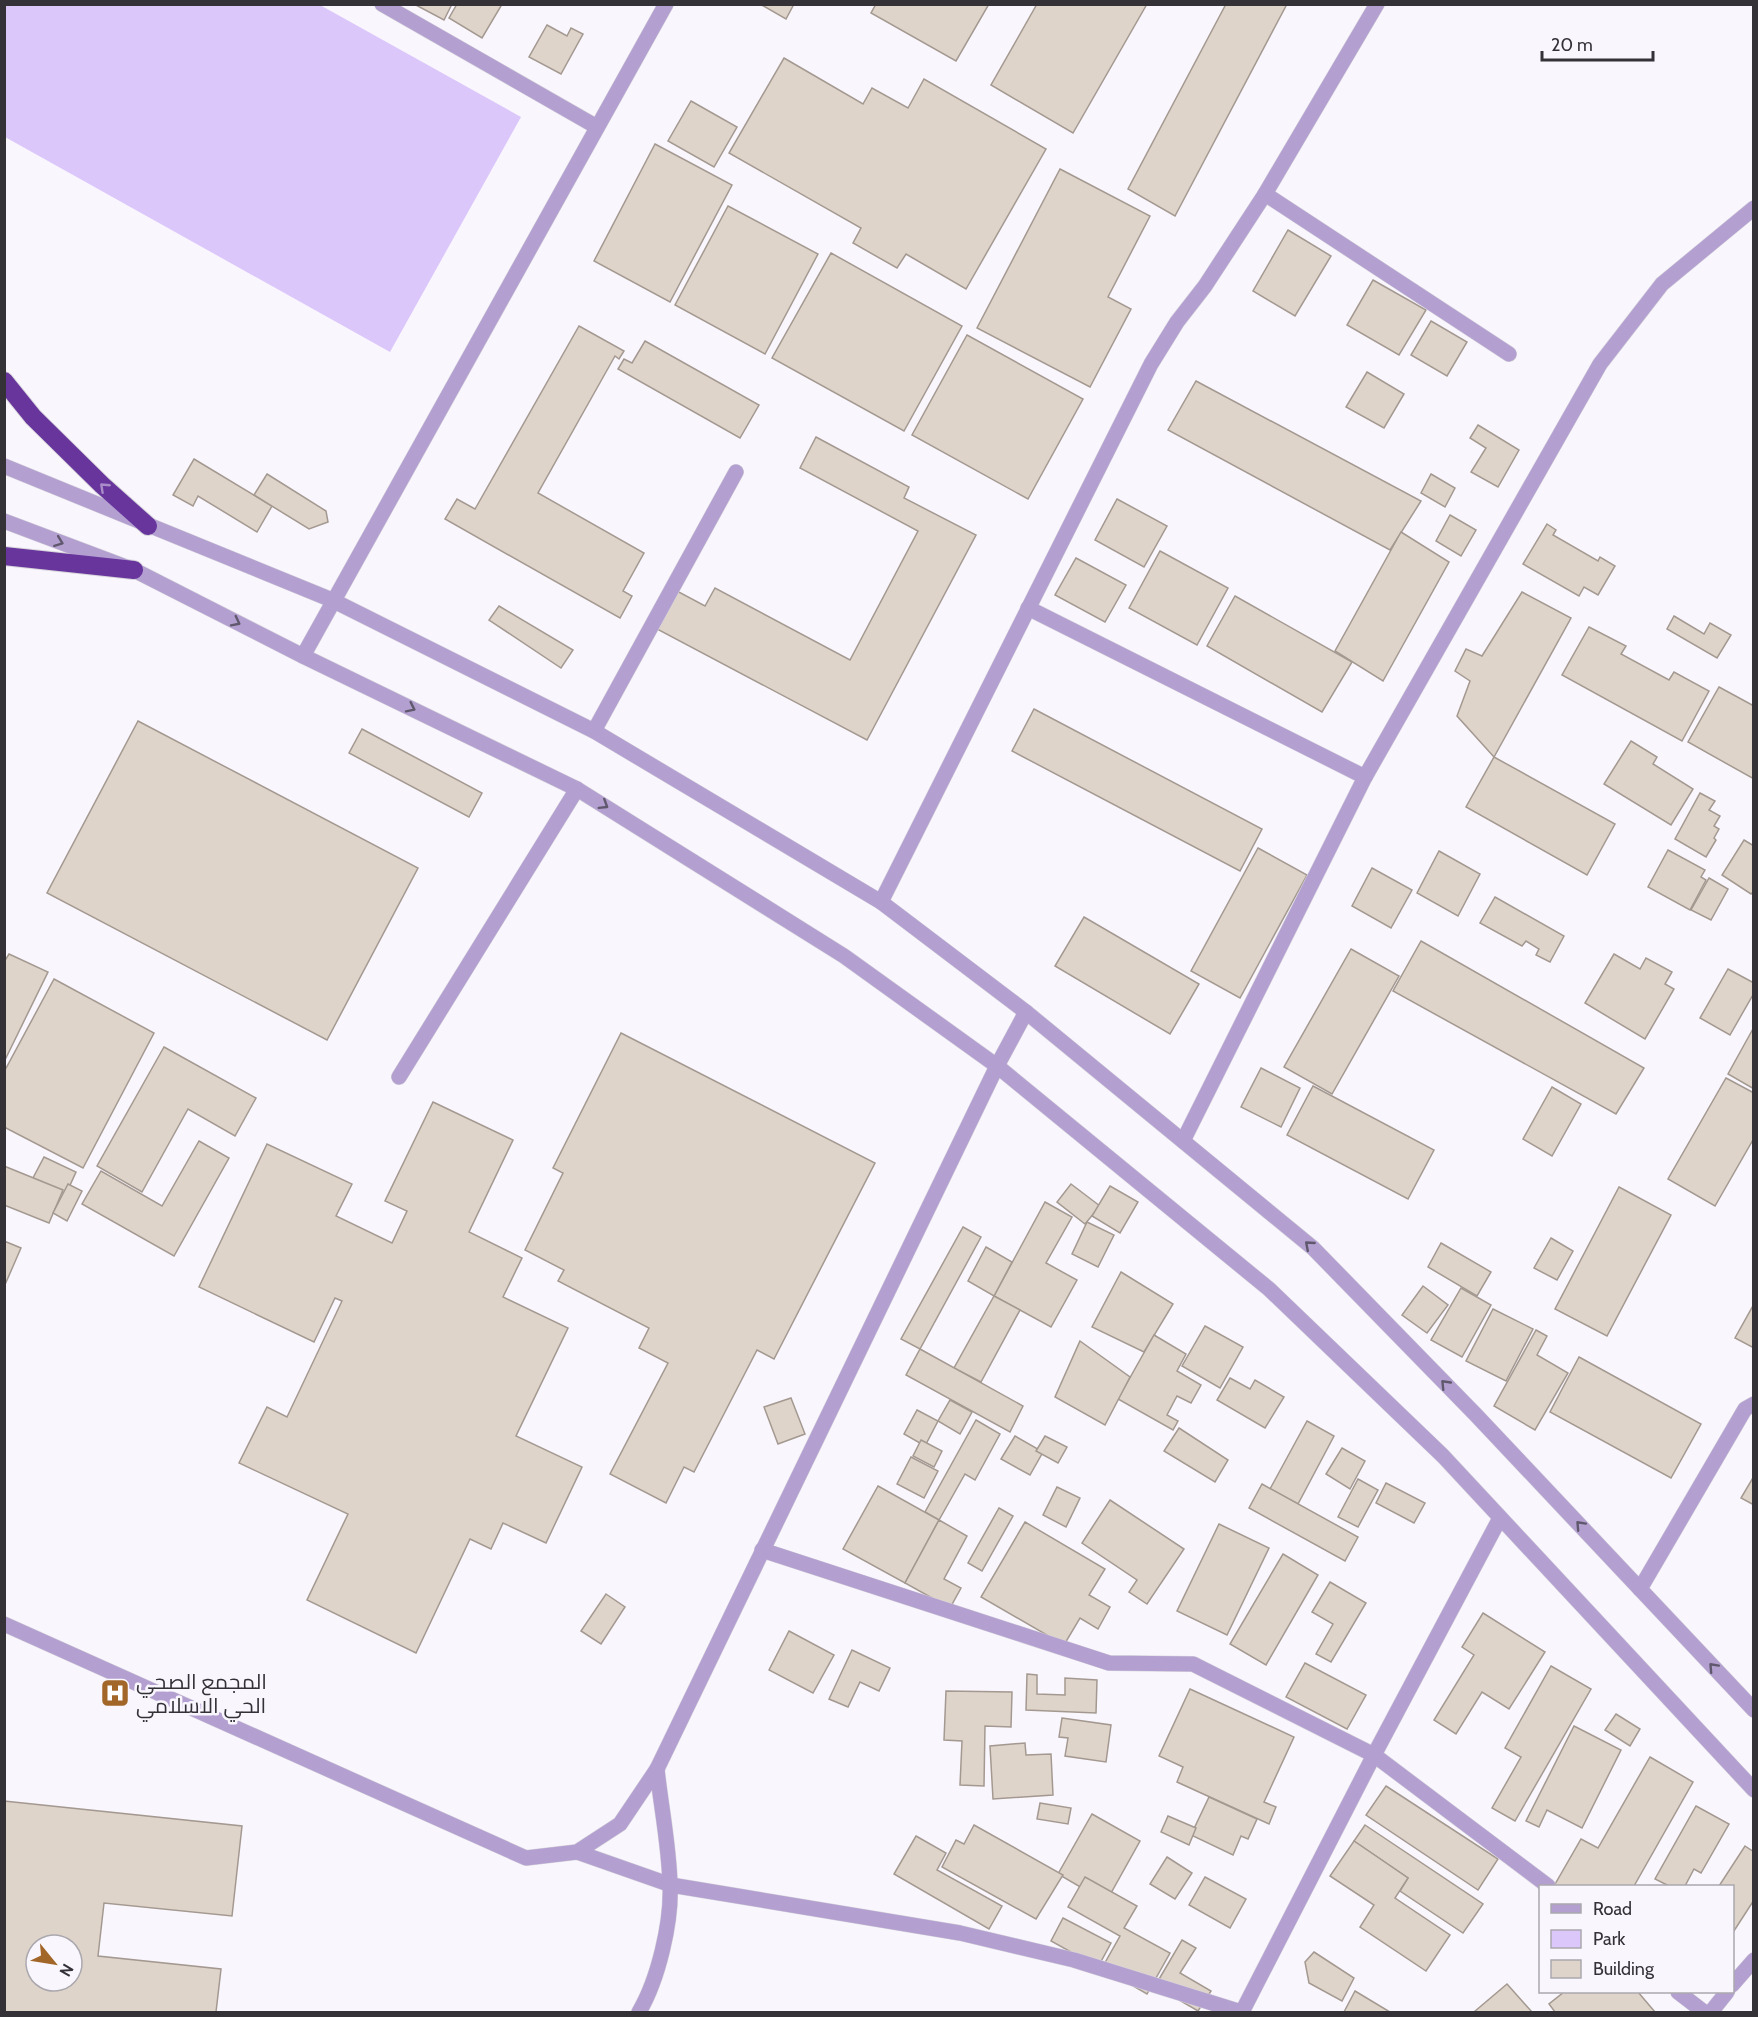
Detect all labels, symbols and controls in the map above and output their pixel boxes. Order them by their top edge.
scale bar [1542,24,1653,62]
text: 20 m [1551,34,1593,56]
one-way arrow [101,483,111,494]
one-way arrow [53,535,64,547]
one-way arrow [230,615,241,627]
one-way arrow [405,701,416,713]
one-way arrow [598,798,608,810]
one-way arrow [1305,1241,1315,1252]
one-way arrow [1442,1380,1453,1391]
one-way arrow [1576,1522,1587,1532]
one-way arrow [1710,1664,1721,1675]
place label: المجمع الصحي الحي الاسلامي [136,1669,267,1722]
hospital icon: المجمع الصحي الحي الاسلامي [99,1677,131,1709]
legend [1539,1885,1734,1993]
text: Road [1593,1898,1632,1920]
text: Park [1593,1928,1626,1950]
north arrow [24,1933,84,1993]
text: Building [1593,1958,1655,1980]
text: N [56,1961,78,1980]

